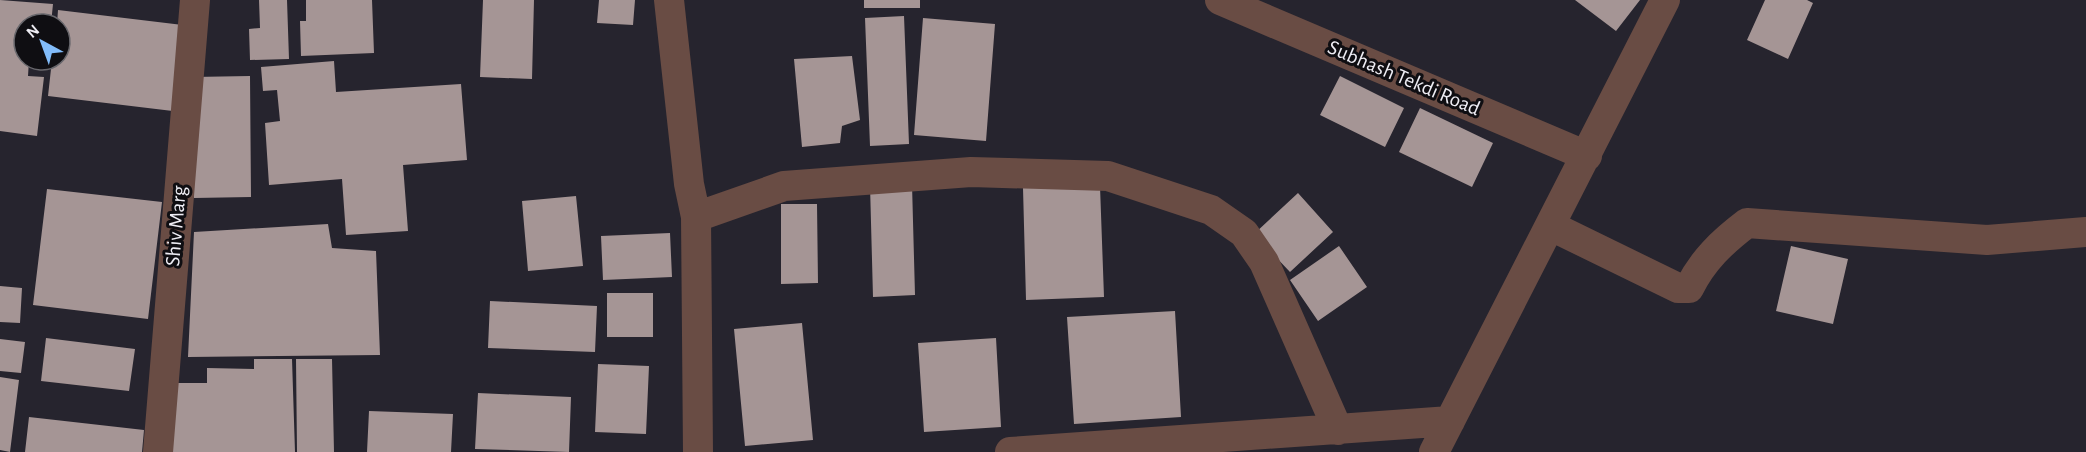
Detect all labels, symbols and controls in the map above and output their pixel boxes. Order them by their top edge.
north arrow [12,12,72,72]
text: N [23,22,42,41]
street label: Subhash Tekdi Road [1325,36,1483,120]
street label: Shiv Marg [162,184,190,267]

